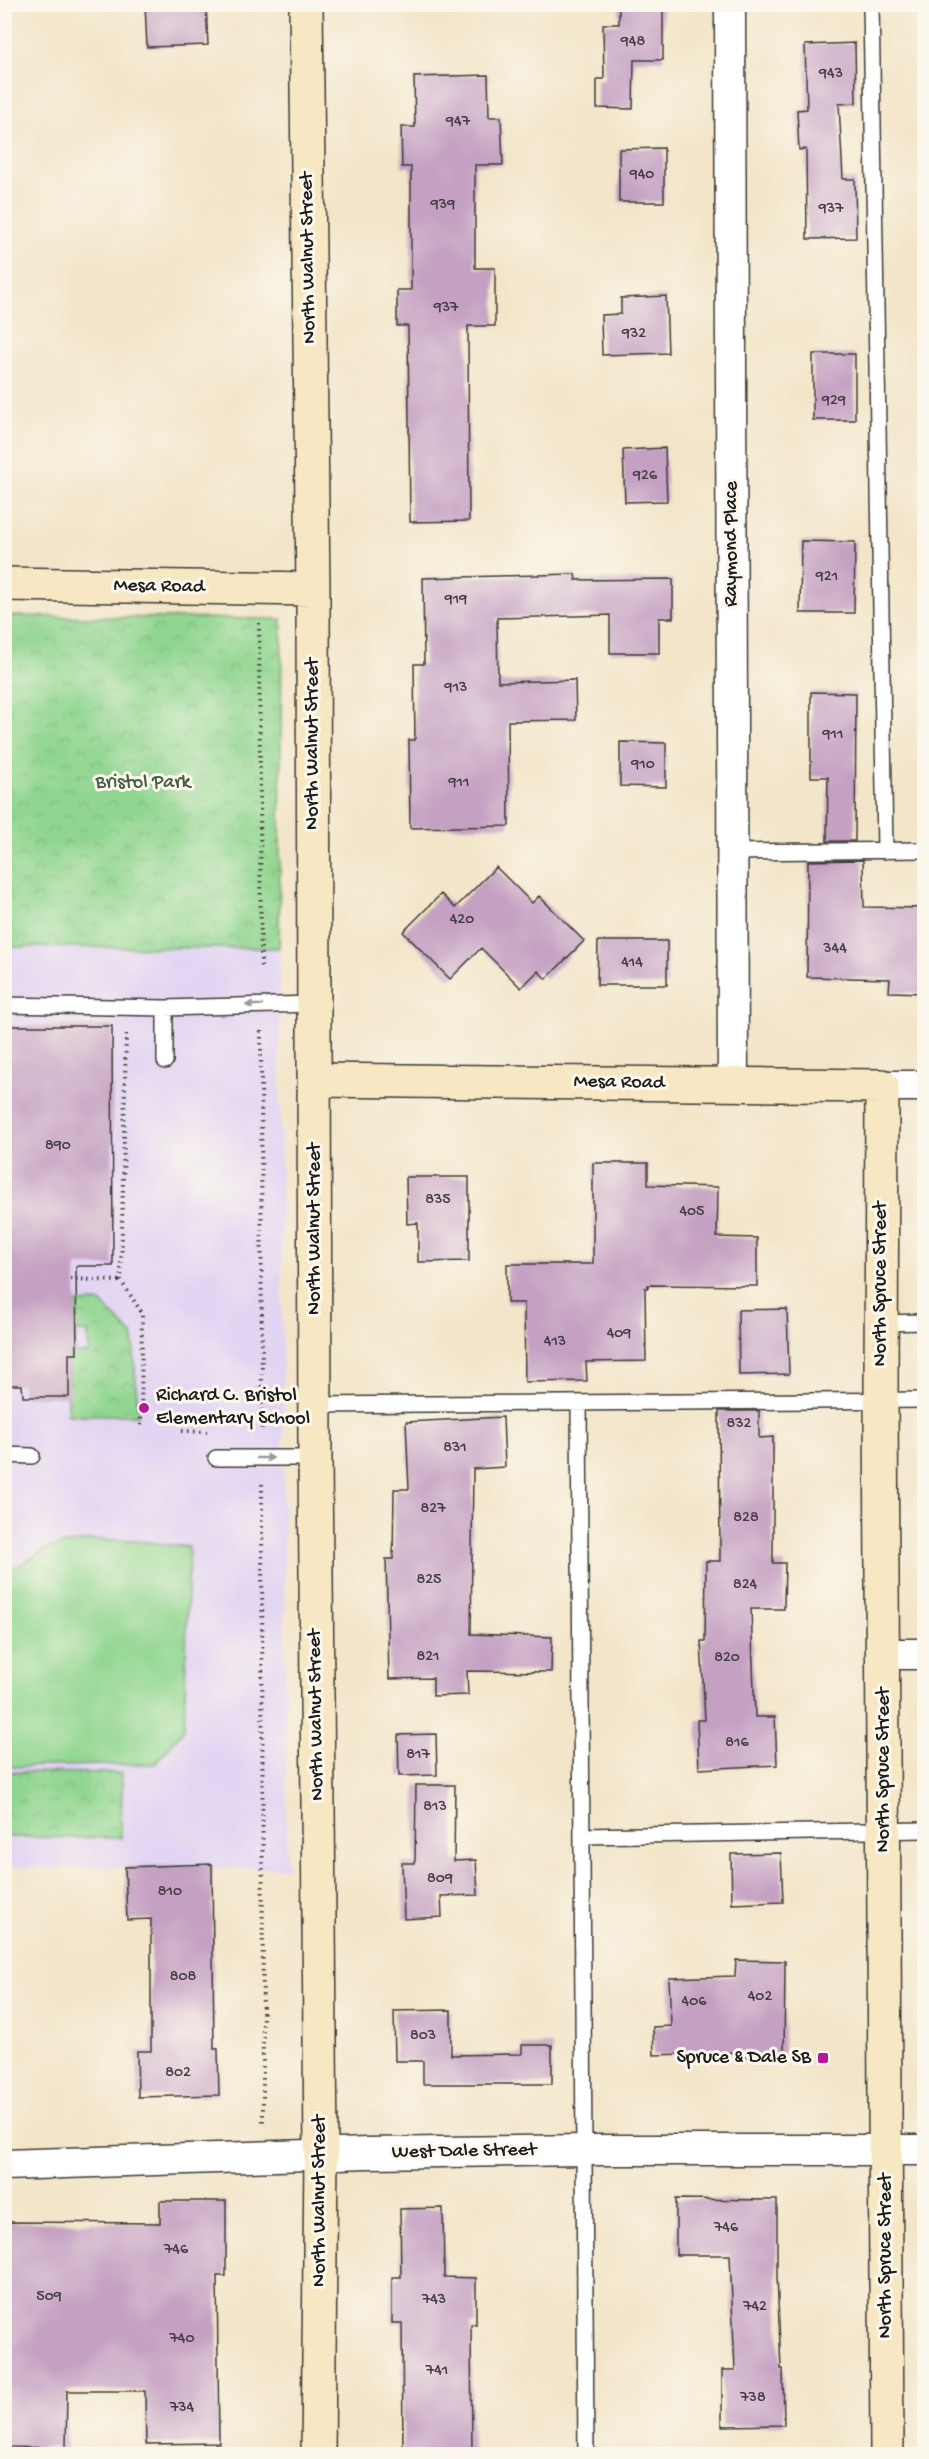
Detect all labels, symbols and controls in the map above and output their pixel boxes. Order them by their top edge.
house number: 948 [620,33,645,52]
house number: 943 [818,65,843,84]
house number: 947 [445,113,471,132]
house number: 940 [629,166,654,185]
street label: North Walnut Street [296,170,322,344]
house number: 939 [430,196,455,215]
house number: 937 [818,200,844,219]
house number: 937 [433,299,459,318]
house number: 932 [621,325,646,344]
house number: 929 [821,392,846,411]
house number: 926 [632,467,658,486]
street label: Raymond Place [721,481,744,607]
house number: 921 [815,568,838,587]
street label: Mesa Road [113,575,207,599]
house number: 919 [444,591,467,610]
street label: North Walnut Street [302,656,325,830]
house number: 913 [444,679,467,698]
house number: 911 [822,726,843,745]
house number: 910 [630,756,655,775]
park label: Bristol Park [95,772,192,795]
house number: 911 [448,774,469,793]
house number: 420 [450,911,474,930]
house number: 344 [822,940,847,959]
house number: 414 [621,954,643,973]
one-way arrow [245,1001,264,1010]
street label: Mesa Road [573,1071,667,1095]
house number: 890 [45,1137,71,1156]
street label: North Walnut Street [304,1141,327,1315]
house number: 835 [425,1191,451,1210]
street label: North Spruce Street [870,1200,893,1366]
house number: 405 [679,1203,705,1222]
house number: 409 [607,1325,631,1344]
house number: 413 [544,1333,566,1352]
place label: Richard C. Bristol Elementary School [156,1385,310,1431]
marker: Richard C. Bristol Elementary School [137,1401,151,1415]
house number: 832 [727,1415,752,1434]
house number: 831 [443,1439,467,1458]
one-way arrow [256,1453,275,1463]
house number: 827 [421,1500,446,1519]
house number: 828 [733,1509,759,1528]
house number: 825 [416,1571,442,1590]
house number: 824 [733,1576,758,1595]
street label: North Walnut Street [304,1627,330,1801]
house number: 821 [416,1648,440,1667]
house number: 820 [714,1649,740,1668]
street label: North Spruce Street [873,1686,896,1852]
house number: 816 [725,1734,750,1753]
house number: 817 [406,1746,430,1765]
house number: 813 [423,1798,447,1817]
house number: 809 [427,1870,453,1889]
house number: 810 [158,1883,182,1902]
house number: 808 [170,1968,197,1987]
house number: 402 [748,1988,772,2007]
house number: 406 [682,1993,707,2012]
house number: 803 [410,2027,436,2046]
place label: Spruce & Dale SB [676,2047,812,2070]
marker: Spruce & Dale SB [816,2051,830,2065]
house number: 802 [165,2064,191,2083]
street label: North Walnut Street [309,2113,332,2287]
street label: West Dale Street [392,2139,538,2165]
street label: North Spruce Street [875,2172,898,2338]
house number: 746 [713,2219,739,2238]
house number: 746 [163,2241,189,2260]
house number: 509 [36,2288,62,2307]
house number: 743 [421,2291,446,2310]
house number: 742 [742,2298,767,2317]
house number: 740 [169,2330,194,2349]
house number: 741 [425,2362,448,2381]
house number: 738 [739,2389,766,2408]
house number: 734 [169,2399,195,2418]

